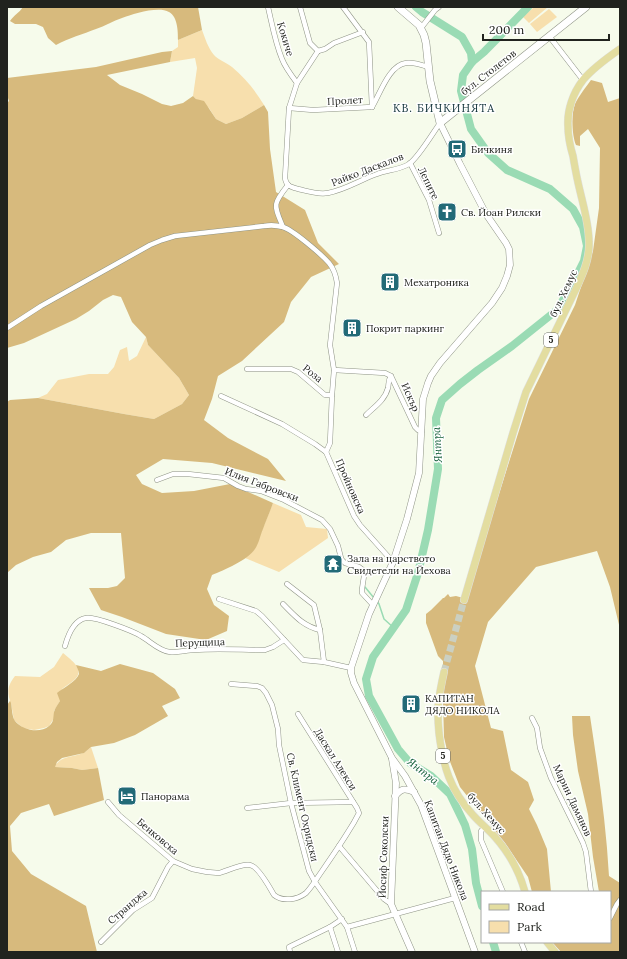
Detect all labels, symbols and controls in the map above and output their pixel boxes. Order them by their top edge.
scale bar [483,16,609,42]
street label: Кокиче [274,20,297,58]
text: 200 m [489,22,525,37]
street label: бул. Столетов [458,47,519,98]
street label: Пролет [327,93,363,108]
district label: КВ. БИЧКИНЯТА [393,101,495,115]
bus stop icon: Бичкиня [446,138,468,160]
place label: Бичкиня [471,143,512,156]
street label: Райко Даскалов [329,150,405,189]
street label: Лепите [415,165,442,202]
church icon: Св. Йоан Рилски [436,201,458,223]
place label: Св. Йоан Рилски [461,206,541,219]
street label: бул. Хемус [547,267,580,319]
building icon: Мехатроника [379,271,401,293]
place label: Мехатроника [404,276,469,289]
building icon: Покрит паркинг [341,317,363,339]
place label: Покрит паркинг [366,322,445,335]
road number: 5 [544,333,558,347]
street label: Роза [300,362,325,385]
street label: Искър [398,381,423,414]
water label: Янтра [429,426,445,463]
street label: Пройновска [333,457,368,516]
street label: Илия Габровски [223,464,301,505]
place label: Зала на царството Свидетели на Йехова [347,552,451,577]
temple icon: Зала на царството Свидетели на Йехова [322,553,344,575]
street label: Перущица [175,635,225,650]
place label: КАПИТАН ДЯДО НИКОЛА [425,692,500,717]
building icon: КАПИТАН ДЯДО НИКОЛА [400,693,422,715]
street label: Даскал Алекси [311,726,360,793]
road number: 5 [436,749,450,763]
street label: Св. Климент Охридски [284,751,321,863]
water label: Янтра [405,754,442,788]
street label: Марин Дамянов [550,762,595,838]
hotel icon: Панорама [116,785,138,807]
place label: Панорама [141,790,189,803]
street label: бул. Хемус [465,790,509,837]
street label: Капитан Дядо Никола [421,798,472,902]
street label: Бенковска [134,815,181,857]
street label: Йосиф Соколски [376,816,391,898]
street label: Странджа [105,886,150,927]
legend [481,891,611,943]
text: Road [517,899,545,914]
text: Park [517,919,543,934]

